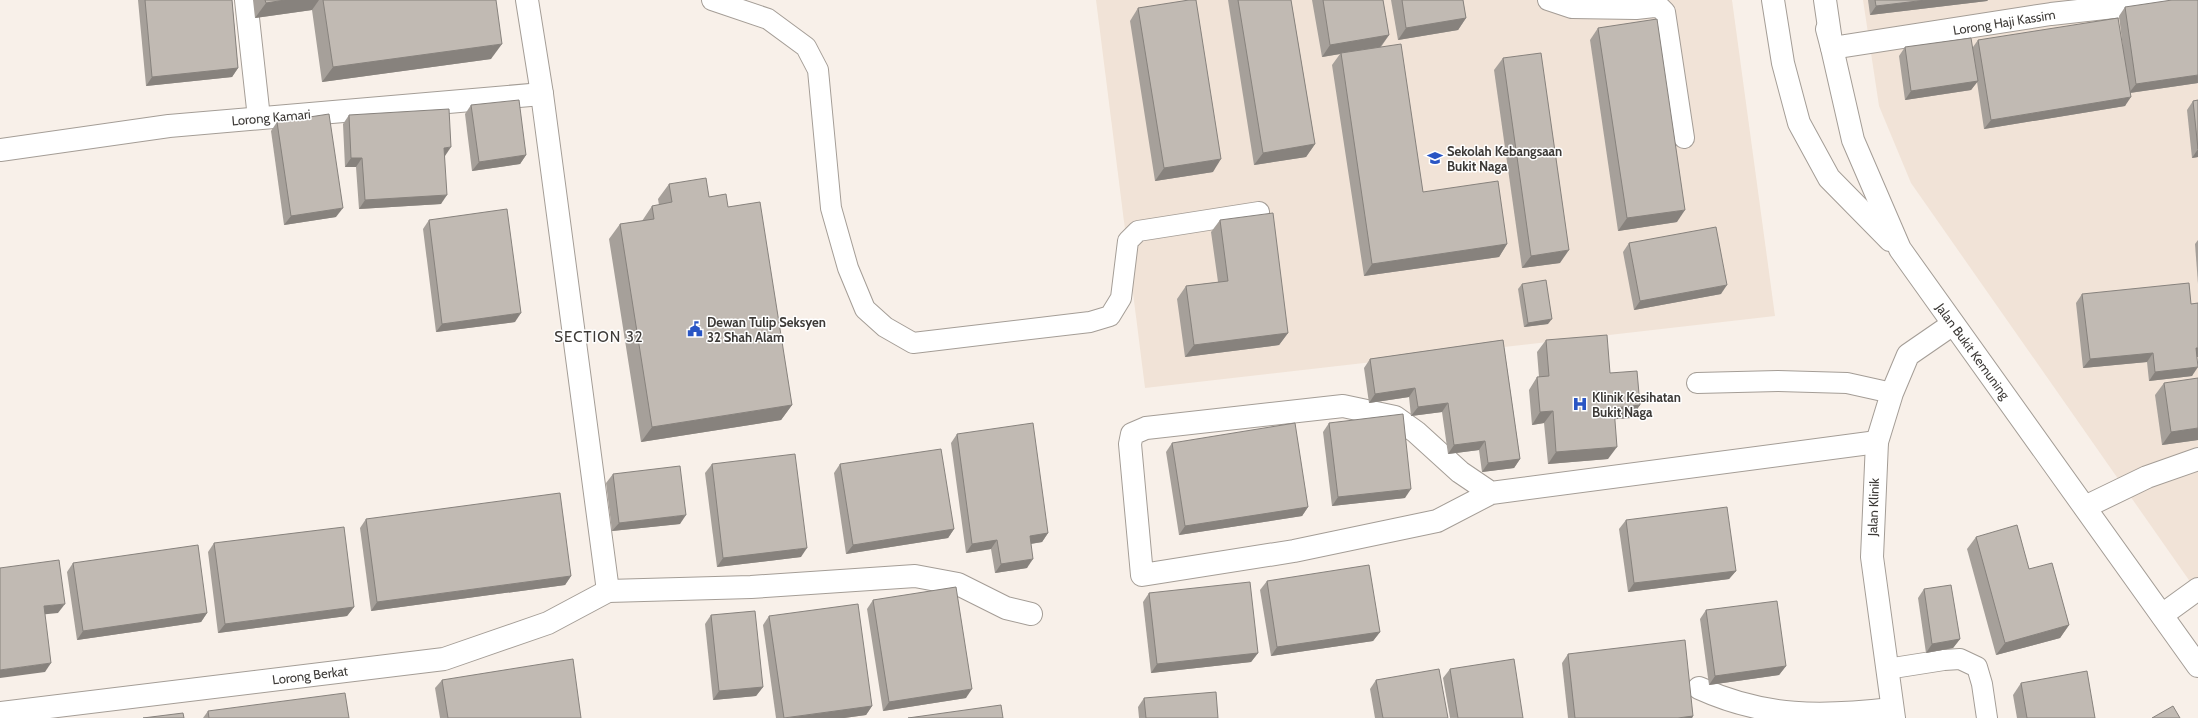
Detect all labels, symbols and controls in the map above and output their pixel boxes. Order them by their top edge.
street label: Lorong Haji Kassim [1952,6,2057,39]
street label: Lorong Kamari [231,106,311,128]
place label: Sekolah Kebangsaan Bukit Naga [1447,143,1562,174]
school or university icon: Sekolah Kebangsaan Bukit Naga [1426,149,1444,167]
street label: Jalan Bukit Kemuning [1932,299,2014,403]
place label: Dewan Tulip Seksyen 32 Shah Alam [707,314,826,345]
public building icon: Dewan Tulip Seksyen 32 Shah Alam [686,320,704,338]
district label: SECTION 32 [554,328,644,346]
place label: Klinik Kesihatan Bukit Naga [1592,389,1681,420]
hospital icon: Klinik Kesihatan Bukit Naga [1571,395,1589,413]
street label: Jalan Klinik [1864,478,1882,537]
street label: Lorong Berkat [271,662,349,688]

